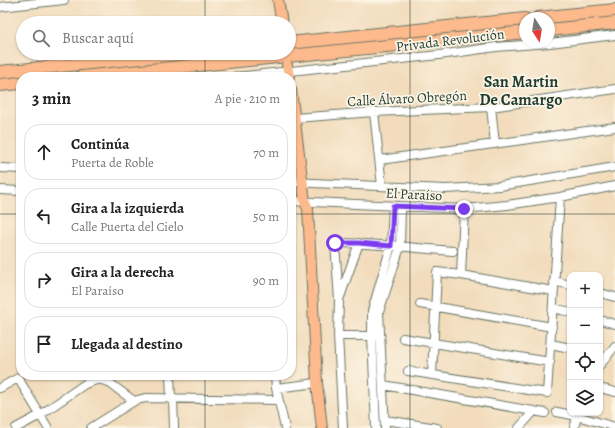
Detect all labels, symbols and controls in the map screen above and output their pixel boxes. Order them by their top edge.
north arrow [519,12,555,48]
search box [16,16,296,60]
street label: Privada Revolución [395,24,506,57]
icon: search [30,27,52,49]
text: Buscar aquí [62,28,134,48]
district label: San Martin De Camargo [480,71,562,111]
street label: Calle Álvaro Obregón [347,86,468,111]
text: 3 min [32,87,71,110]
text: A pie · 210 m [215,90,280,107]
text: Continúa [71,134,129,154]
icon: ahead [33,141,55,163]
text: 70 m [253,144,279,161]
text: Puerta de Roble [71,154,154,171]
street label: El Paraíso [385,184,443,205]
text: Gira a la izquierda [71,198,184,218]
route end [455,200,473,218]
icon: left [33,205,55,227]
text: 50 m [253,208,279,225]
text: Calle Puerta del Cielo [71,218,183,235]
route start [326,234,344,252]
text: Gira a la derecha [71,262,174,282]
icon: right [33,269,55,291]
text: 90 m [253,272,279,289]
map controls [567,272,603,416]
button: + [567,272,603,308]
text: El Paraíso [71,282,124,299]
button: − [567,308,603,344]
icon: arrive [33,333,55,355]
text: Llegada al destino [71,334,183,354]
button: locate [567,344,603,380]
button: layers [567,380,603,416]

